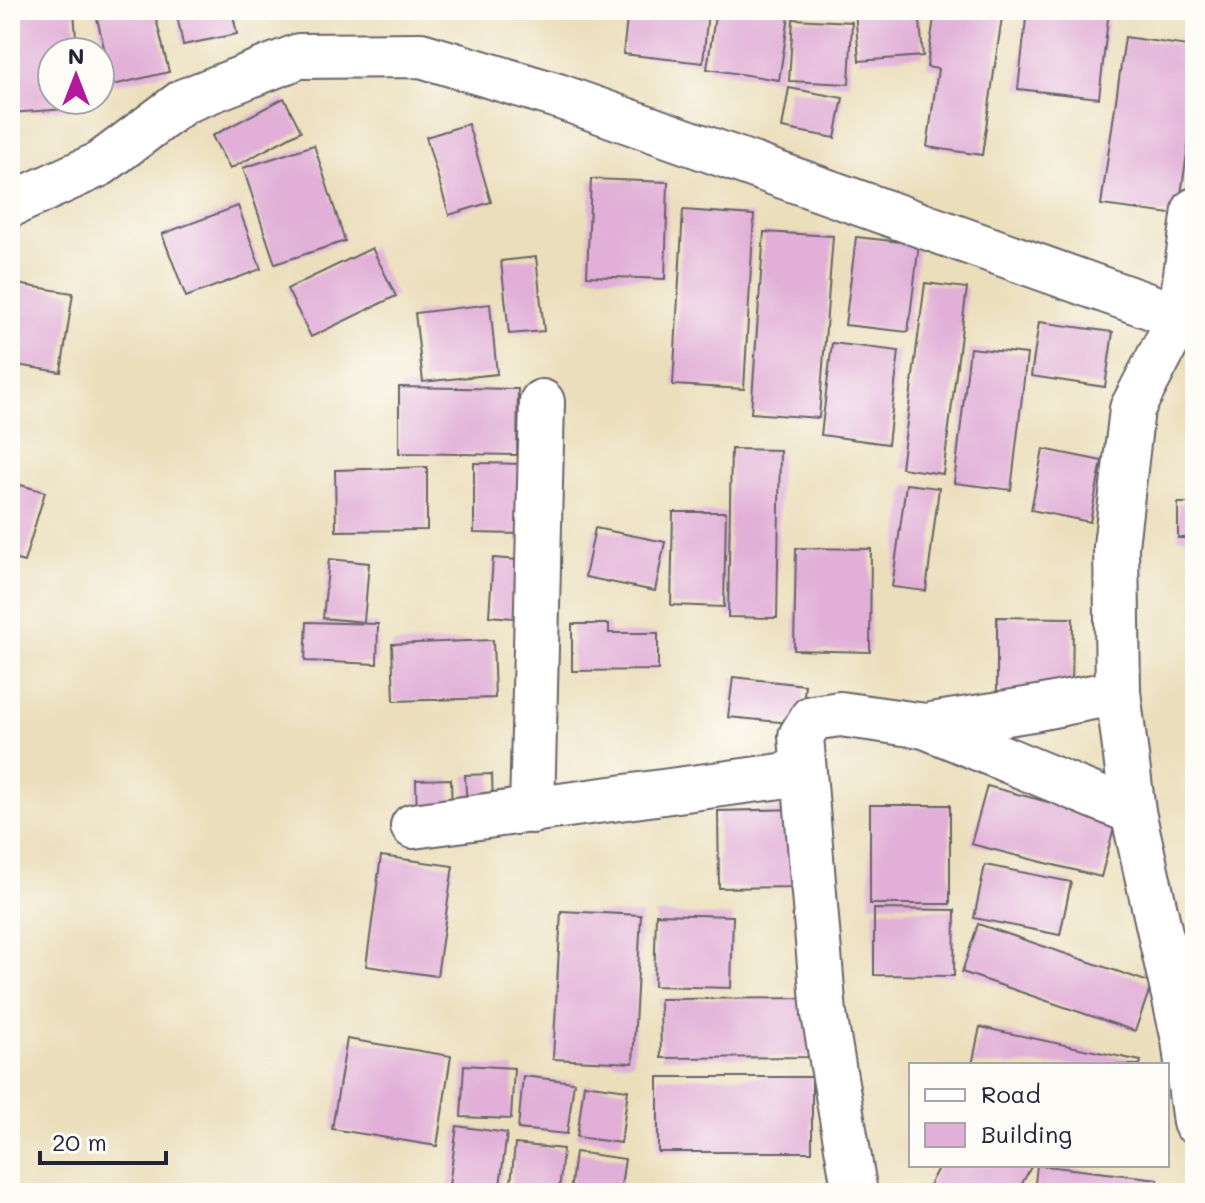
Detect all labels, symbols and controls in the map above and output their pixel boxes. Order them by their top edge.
north arrow [36,36,116,116]
text: N [68,41,84,70]
legend [909,1063,1169,1167]
text: Road [981,1078,1041,1109]
scale bar [40,1115,166,1165]
text: Building [981,1118,1072,1149]
text: 20 m [52,1126,107,1157]

